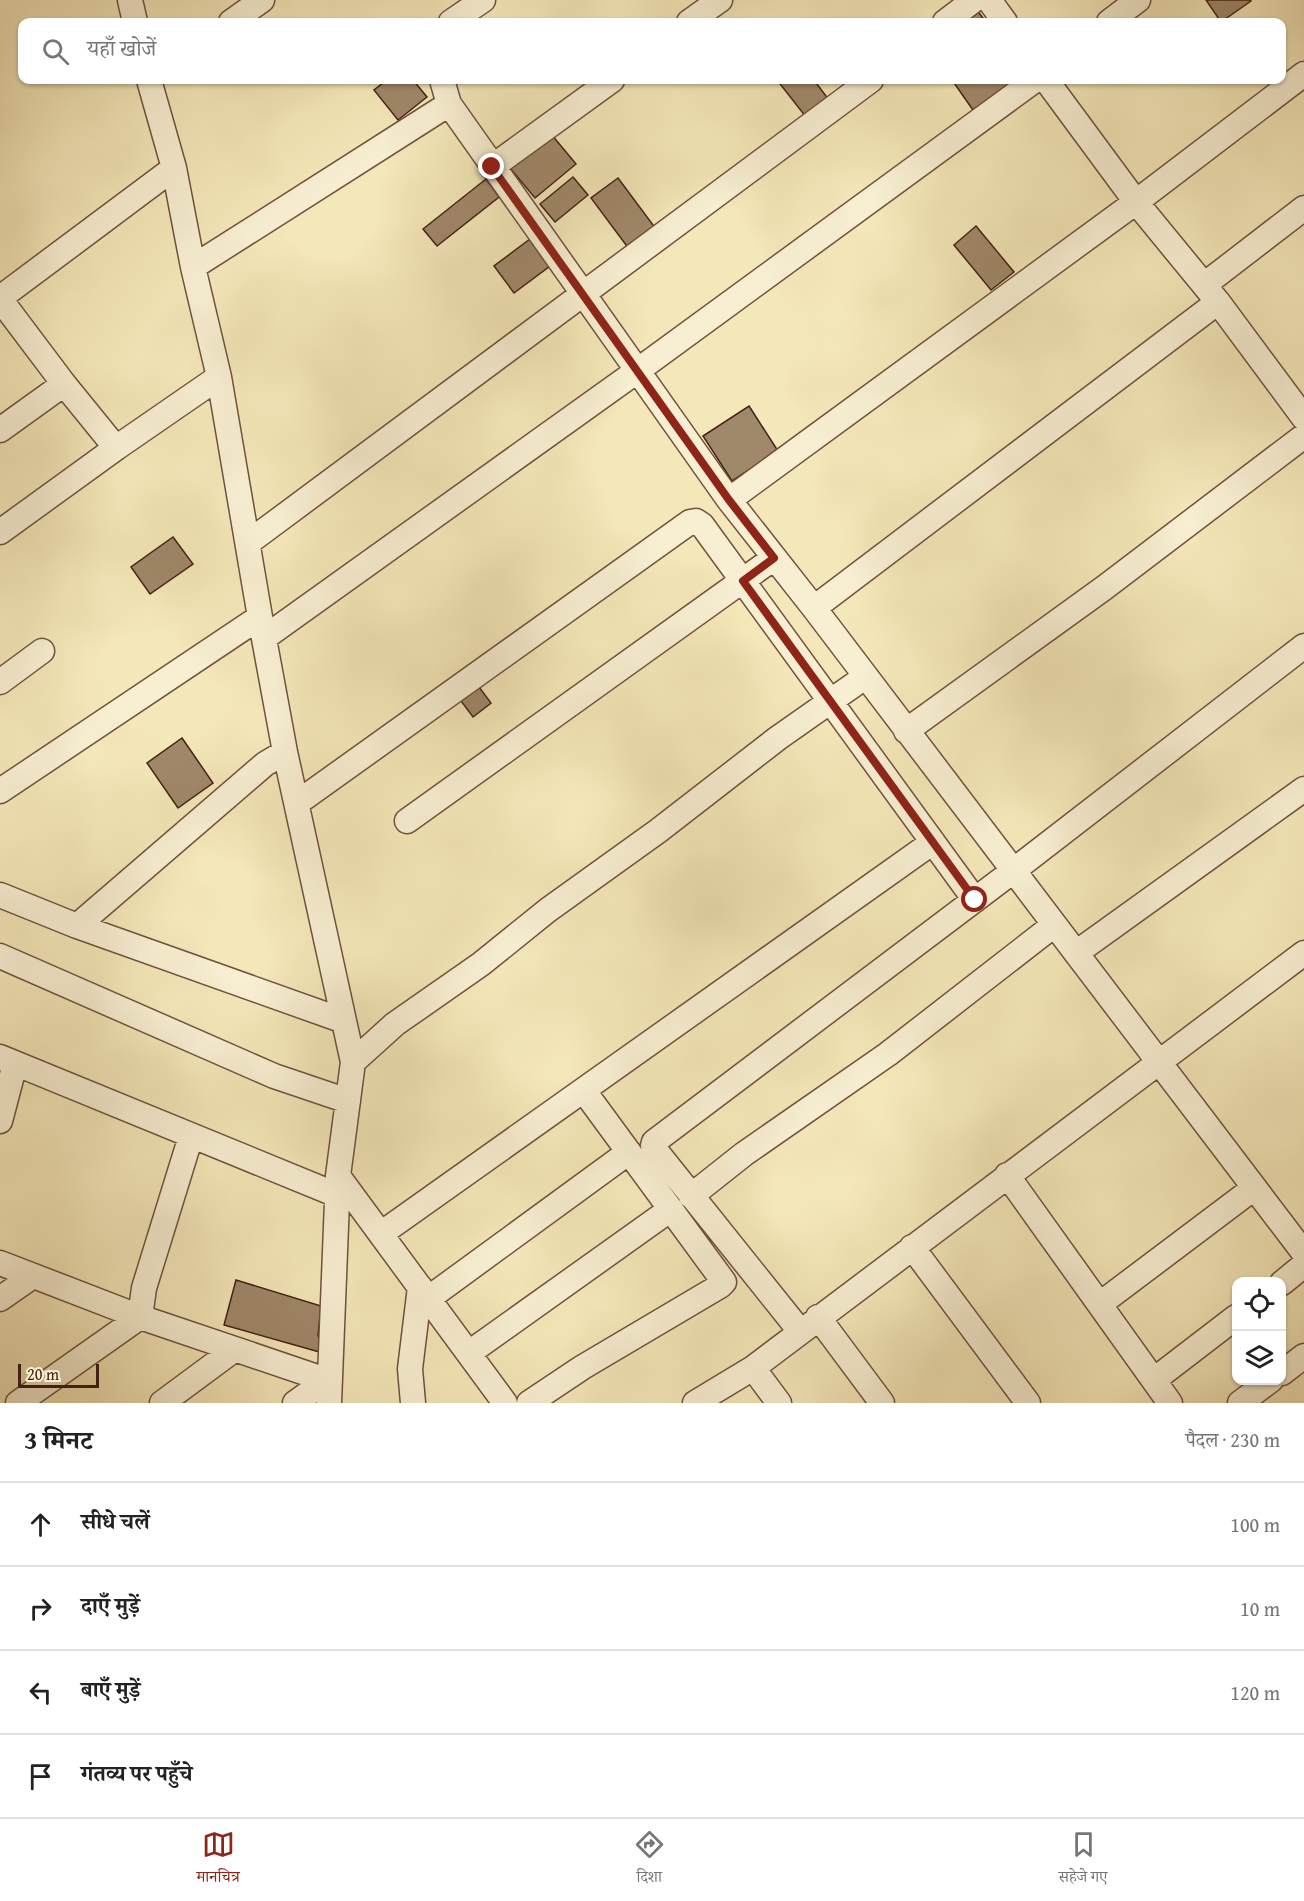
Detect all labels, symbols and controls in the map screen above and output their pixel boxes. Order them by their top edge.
search box [18,18,1286,84]
text: यहाँ खोजें [87,32,156,64]
icon: search [39,35,72,68]
route end [478,153,504,179]
route start [961,886,987,912]
map controls [1232,1277,1286,1385]
button: locate [1232,1277,1286,1331]
button: layers [1232,1331,1286,1385]
scale bar [18,1361,99,1388]
text: 20 m [27,1362,59,1386]
text: 3 मिनट [24,1420,92,1459]
text: पैदल · 230 m [1186,1425,1280,1454]
text: सीधे चलें [81,1505,150,1537]
icon: ahead [24,1508,57,1541]
text: 100 m [1230,1510,1280,1539]
text: दाएँ मुड़ें [81,1589,140,1621]
icon: right [24,1592,57,1625]
text: 10 m [1240,1594,1280,1623]
text: बाएँ मुड़ें [81,1673,140,1705]
icon: left [24,1676,57,1709]
text: 120 m [1230,1678,1280,1707]
text: गंतव्य पर पहुँचे [81,1757,192,1789]
icon: arrive [24,1760,57,1793]
tab: मानचित्र [196,1828,240,1892]
tab: दिशा [633,1828,666,1892]
tab: सहेजे गए [1059,1828,1108,1892]

